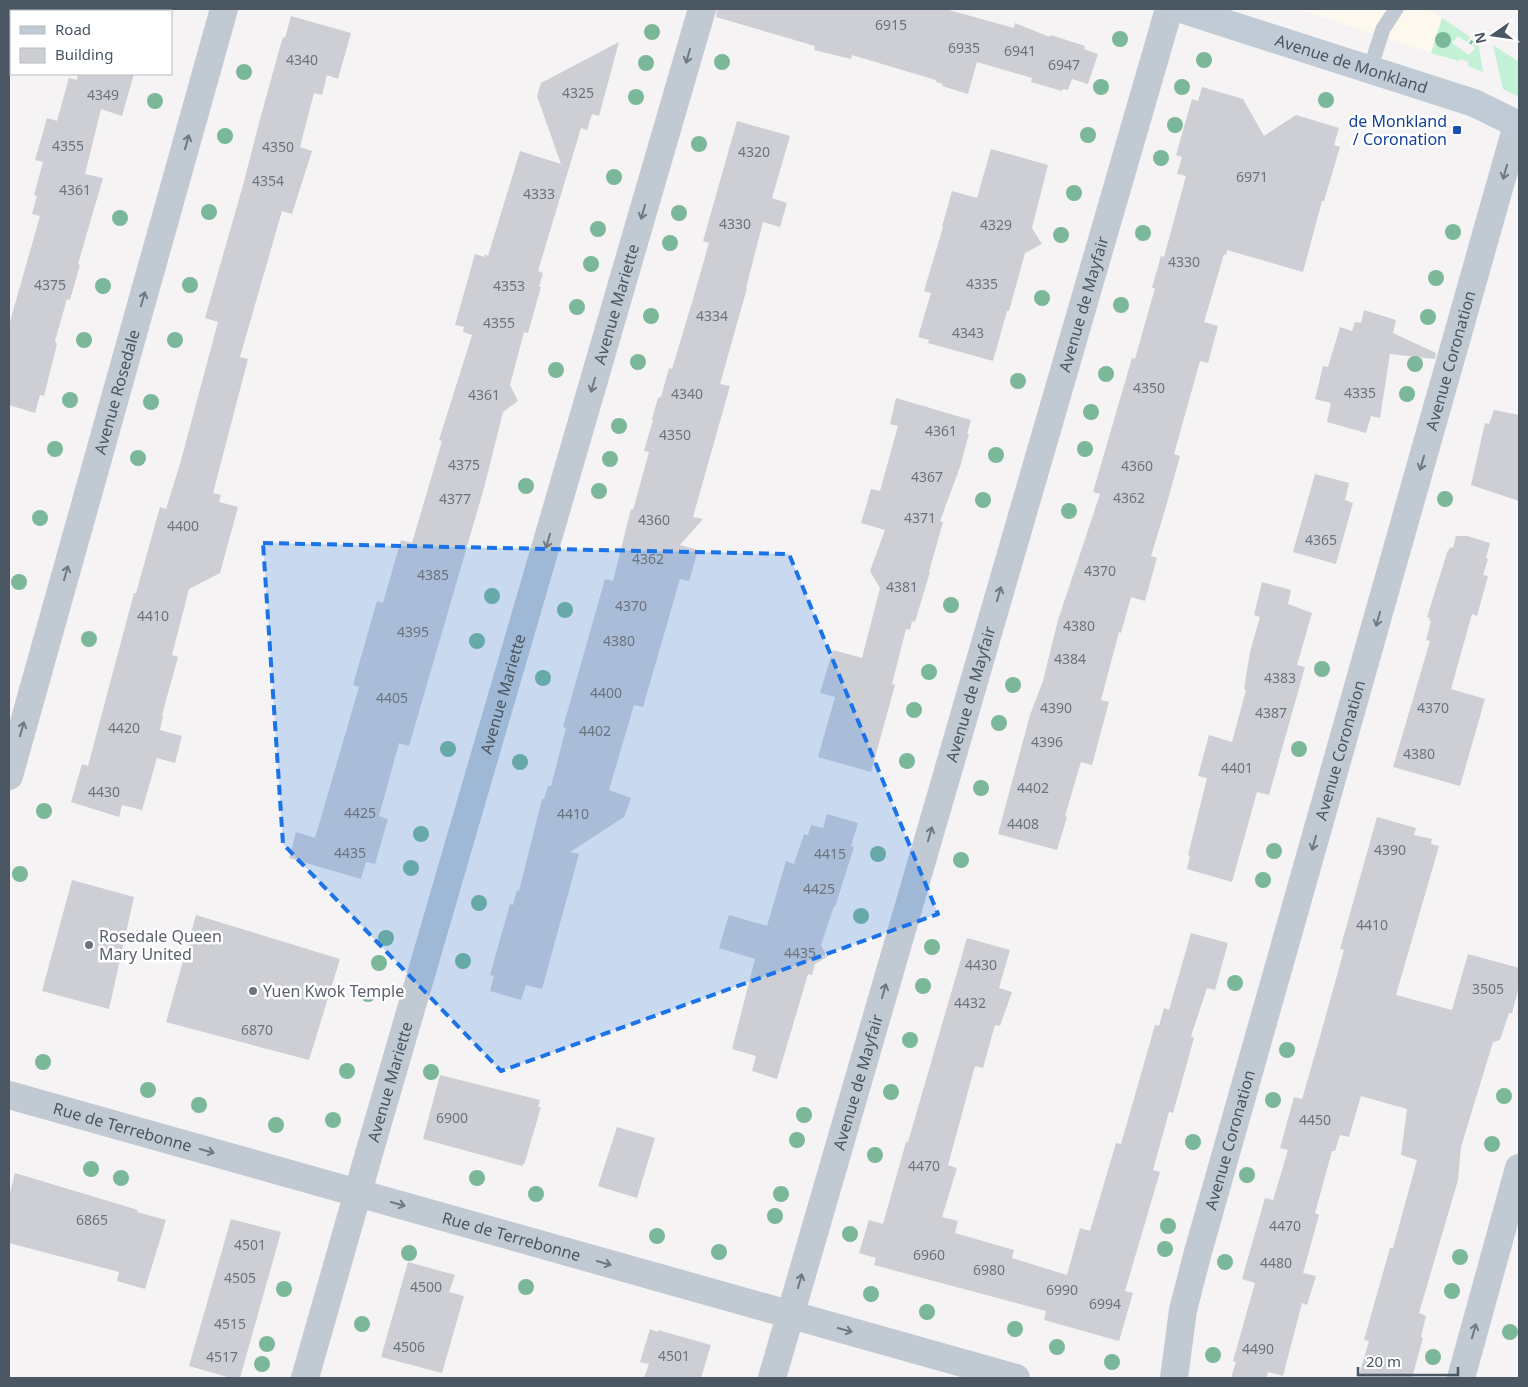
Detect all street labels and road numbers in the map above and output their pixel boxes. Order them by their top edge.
street label: Avenue de Monkland [1272,29,1430,98]
street label: Avenue de Mayfair [1053,233,1114,375]
street label: Avenue Mariette [588,241,644,367]
street label: Avenue Coronation [1420,288,1481,433]
street label: Avenue Rosedale [89,327,145,457]
street label: Avenue de Mayfair [940,623,1001,765]
street label: Avenue Mariette [475,631,531,757]
street label: Avenue Coronation [1310,678,1370,823]
street label: Avenue de Mayfair [828,1011,888,1153]
street label: Avenue Mariette [362,1019,418,1145]
street label: Avenue Coronation [1199,1067,1260,1212]
street label: Rue de Terrebonne [51,1097,194,1157]
street label: Rue de Terrebonne [440,1206,583,1266]

